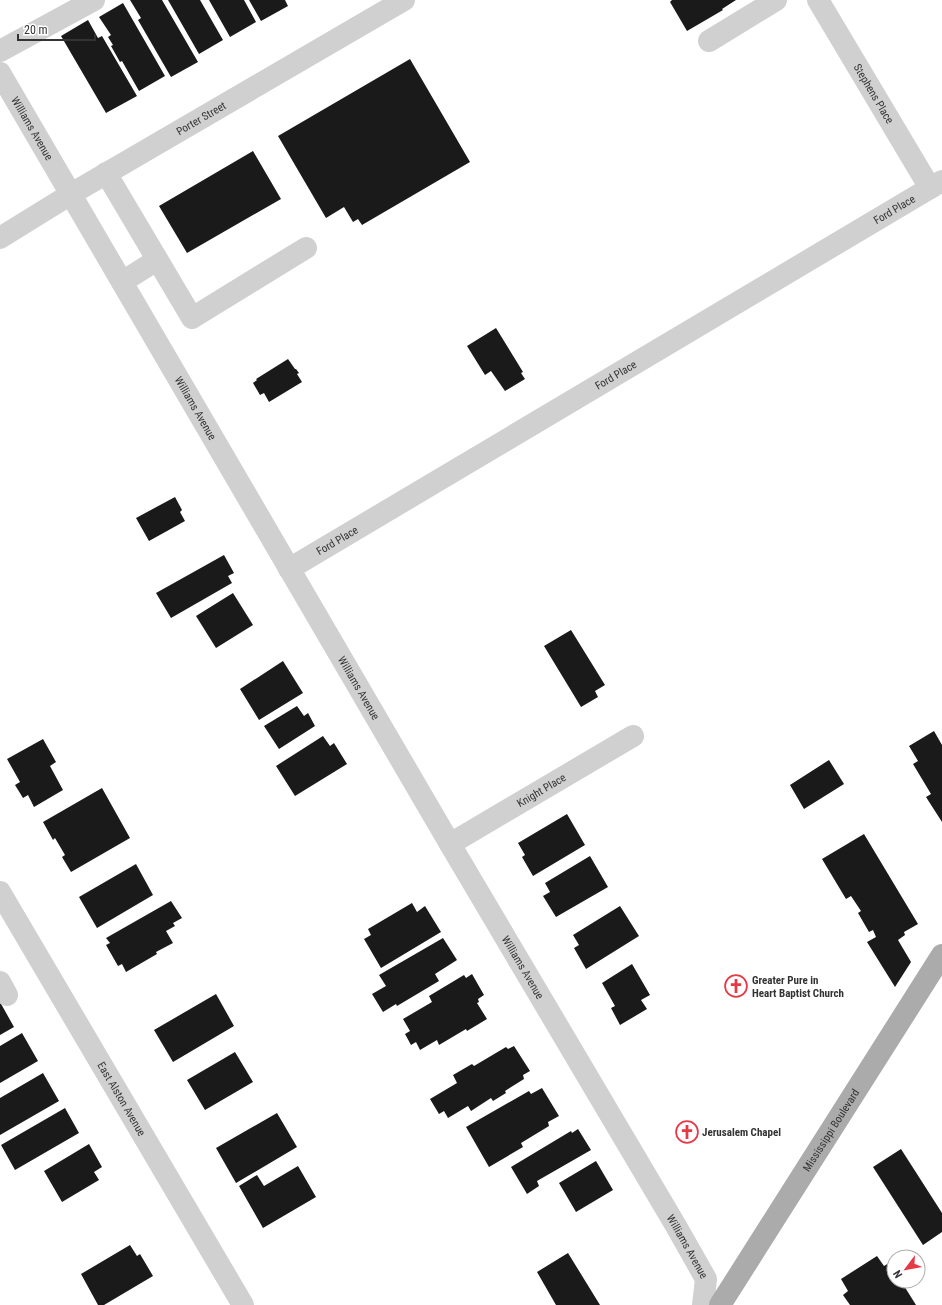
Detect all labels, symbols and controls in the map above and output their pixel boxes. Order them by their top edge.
scale bar [18,16,95,42]
text: 20 m [24,23,48,37]
street label: Stephens Place [851,62,896,126]
street label: Williams Avenue [8,94,55,163]
street label: Porter Street [174,99,228,138]
street label: Ford Place [871,192,918,227]
street label: Ford Place [593,358,639,393]
street label: Williams Avenue [172,374,219,442]
street label: Ford Place [314,523,361,558]
street label: Williams Avenue [335,654,382,722]
street label: Knight Place [515,771,568,810]
street label: Williams Avenue [499,934,546,1002]
church icon: Greater Pure in Heart Baptist Church [723,973,749,999]
place label: Greater Pure in Heart Baptist Church [752,974,844,1000]
street label: East Alston Avenue [94,1060,148,1138]
street label: Mississippi Boulevard [800,1087,862,1174]
church icon: Jerusalem Chapel [674,1119,700,1145]
place label: Jerusalem Chapel [702,1126,781,1139]
street label: Williams Avenue [664,1212,710,1281]
north arrow [886,1249,926,1289]
text: N [891,1268,905,1280]

